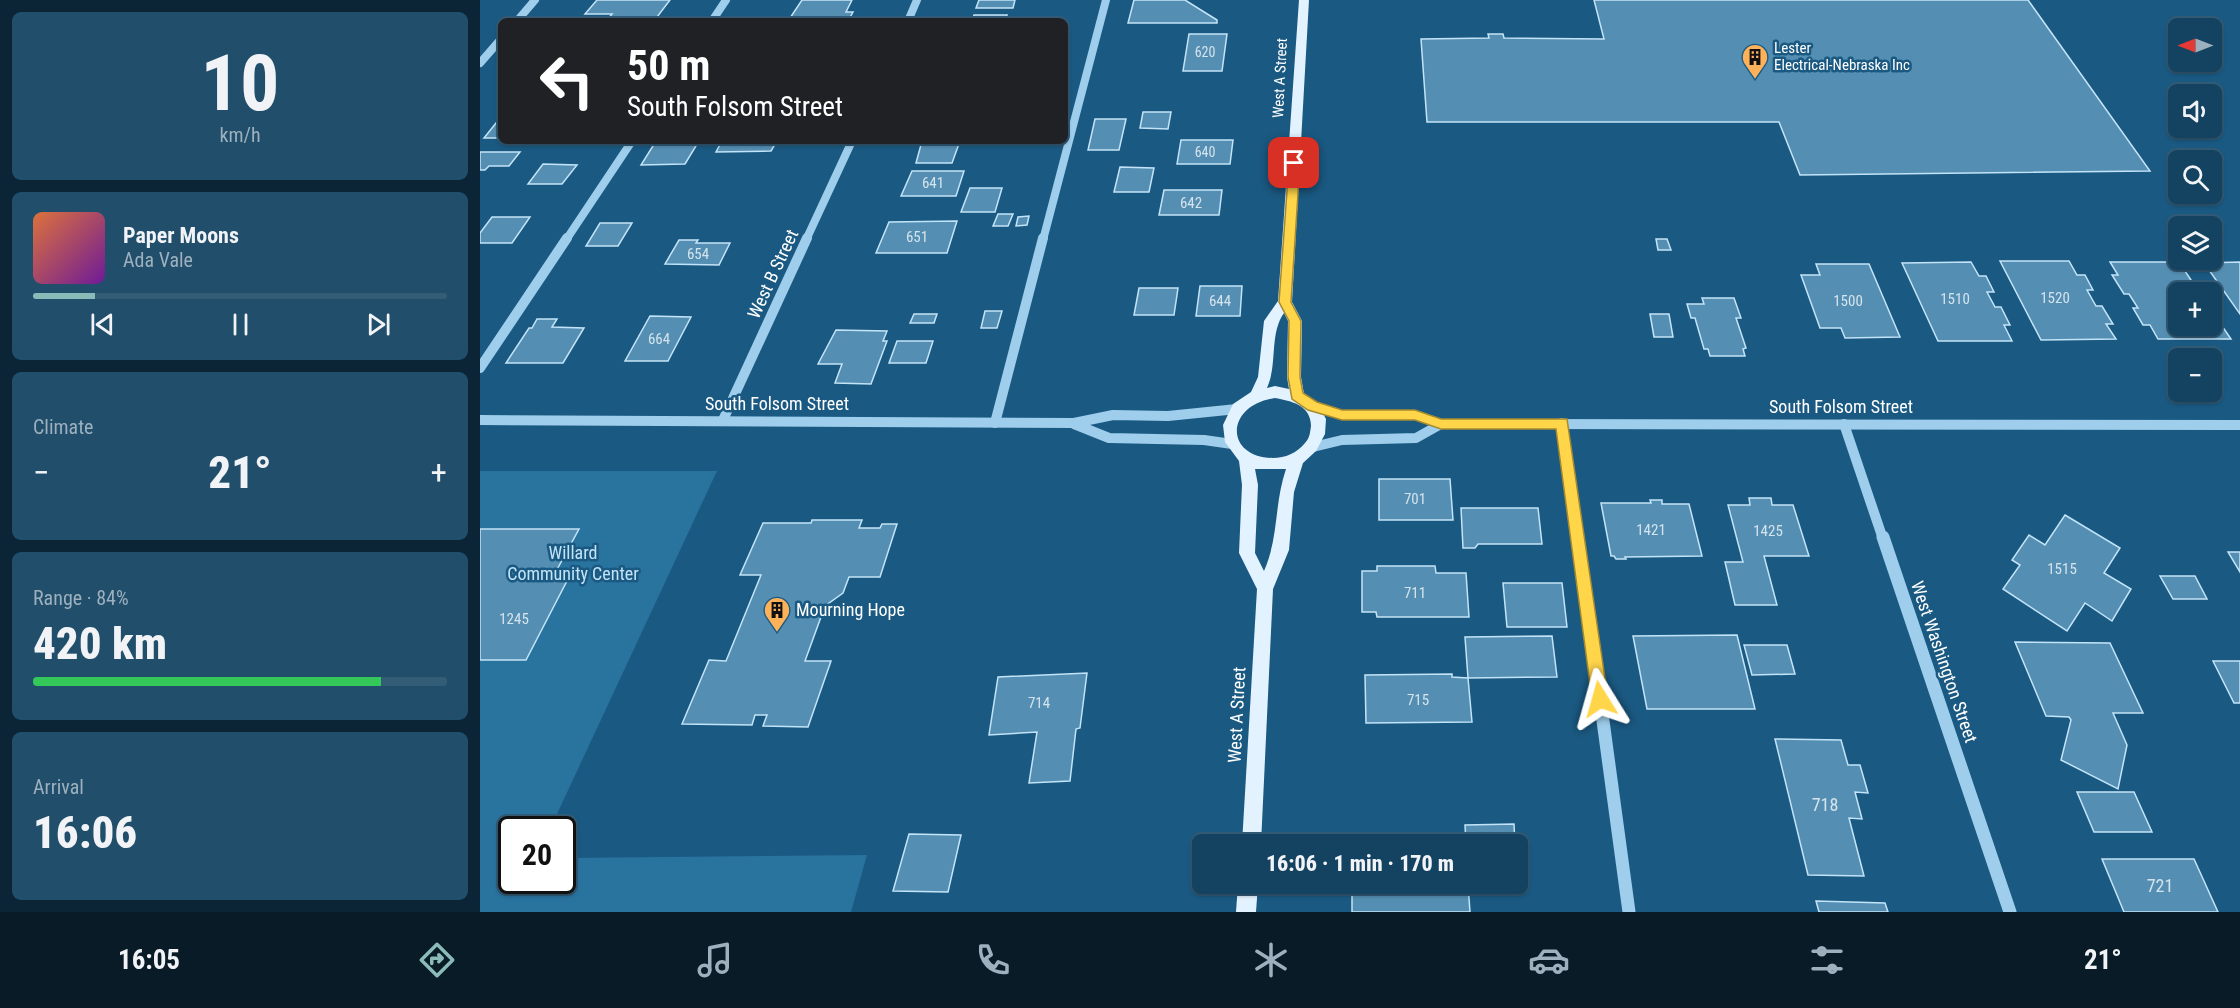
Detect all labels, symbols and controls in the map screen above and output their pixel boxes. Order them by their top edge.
north arrow [2168,18,2222,72]
map controls [2168,18,2222,402]
street label: West A Street [1269,37,1291,119]
text: 10 [201,38,279,129]
place label: Lester Electrical-Nebraska Inc [1774,39,1910,74]
text: 50 m [627,41,710,90]
icon: left [528,42,606,120]
building icon: Lester Electrical-Nebraska Inc [1740,42,1770,80]
house number: 620 [1195,44,1215,60]
button: sound [2168,84,2222,138]
text: South Folsom Street [627,91,843,123]
text: km/h [219,123,261,147]
pin [1268,137,1319,188]
house number: 640 [1195,144,1215,160]
icon: arrive [1277,146,1310,179]
button: search [2168,150,2222,204]
house number: 641 [922,174,944,192]
house number: 642 [1180,194,1202,212]
button: layers [2168,216,2222,270]
text: Paper Moons [123,223,239,248]
street label: West B Street [743,226,802,322]
house number: 651 [906,228,928,246]
house number: 654 [687,245,709,263]
text: Ada Vale [123,248,193,272]
button: + [2168,282,2222,336]
house number: 1520 [2040,289,2070,307]
house number: 1510 [1940,290,1970,308]
house number: 644 [1209,292,1231,310]
house number: 1500 [1833,292,1863,310]
icon: previous [86,308,119,341]
icon: pause [224,308,257,341]
icon: next [362,308,395,341]
house number: 664 [648,330,670,348]
button: − [2168,348,2222,402]
street label: South Folsom Street [705,393,849,414]
street label: South Folsom Street [1769,396,1913,417]
text: Climate [33,415,93,439]
text: 21° [208,446,272,499]
text: − [33,453,50,492]
text: + [431,453,447,492]
house number: 701 [1404,490,1426,508]
house number: 1421 [1636,521,1666,539]
house number: 1425 [1753,522,1783,540]
park label: Willard Community Center [507,542,639,584]
house number: 1515 [2047,560,2077,578]
street label: West Washington Street [1907,578,1982,745]
house number: 711 [1404,584,1426,602]
text: Range · 84% [33,586,129,610]
building icon: Mourning Hope [762,595,792,633]
place label: Mourning Hope [796,599,905,620]
house number: 1245 [499,610,529,628]
text: 420 km [33,617,167,670]
street label: West A Street [1223,666,1250,764]
position arrow [1568,667,1632,731]
house number: 715 [1407,691,1429,709]
house number: 714 [1028,694,1050,712]
text: Arrival [33,775,84,799]
house number: 718 [1812,794,1838,815]
text: 16:06 [33,806,137,859]
speed limit sign: 20 [498,816,576,894]
text: 16:06 · 1 min · 170 m [1266,851,1454,876]
house number: 721 [2147,875,2173,896]
icon: directions [416,939,458,981]
icon: music [694,939,736,981]
icon: phone [972,939,1014,981]
icon: climate [1250,939,1292,981]
icon: car [1528,939,1570,981]
icon: filters [1806,939,1848,981]
text: 16:05 [118,944,180,976]
text: 21° [2084,944,2122,976]

